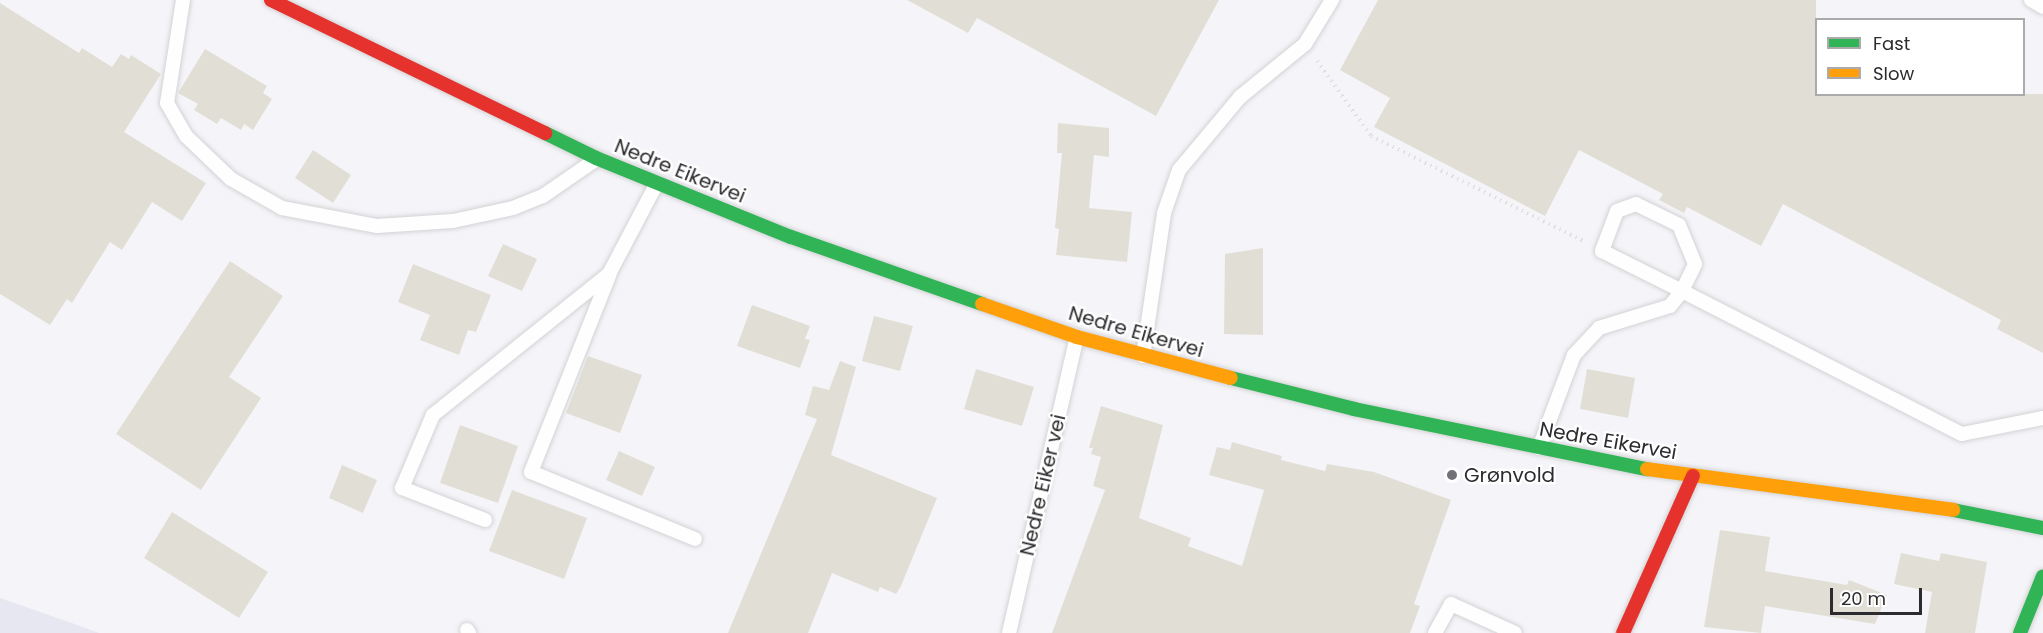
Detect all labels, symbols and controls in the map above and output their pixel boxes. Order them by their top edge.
legend [1815,18,2025,96]
text: Fast [1873,31,1910,56]
text: Slow [1873,61,1914,86]
street label: Nedre Eikervei [611,134,749,208]
street label: Nedre Eikervei [1066,301,1206,363]
street label: Nedre Eiker vei [1015,412,1071,558]
street label: Nedre Eikervei [1537,417,1679,465]
place label: Grønvold [1464,463,1555,487]
marker: Grønvold [1445,468,1459,482]
scale bar [1833,576,1924,614]
text: 20 m [1841,586,1886,611]

